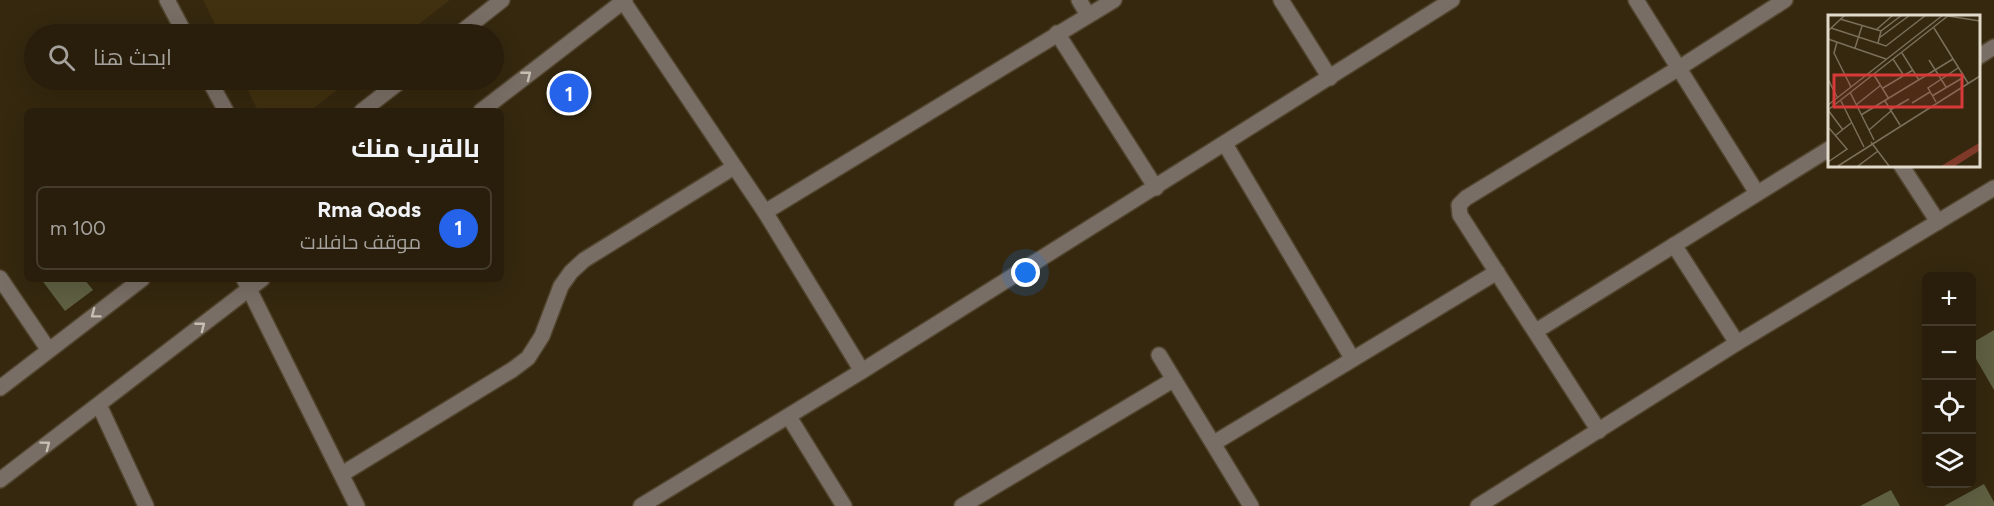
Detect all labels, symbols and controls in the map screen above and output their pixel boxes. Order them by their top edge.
inset map [1828,15,1979,166]
search box [24,24,504,90]
icon: search [45,41,78,74]
text: ابحث هنا [93,44,172,71]
pin: 1 [550,70,588,116]
one-way arrow [520,72,531,83]
text: بالقرب منك [351,132,480,164]
text: Rma Qods [317,196,421,223]
text: 100 m [50,216,106,240]
text: 1 [454,216,463,240]
text: موقف حافلات [300,230,421,254]
your location [1011,258,1040,287]
map controls [1922,272,1976,488]
button: + [1922,272,1976,326]
one-way arrow [91,307,102,318]
one-way arrow [194,322,205,333]
button: − [1922,326,1976,380]
button: locate [1922,380,1976,434]
button: layers [1922,434,1976,488]
one-way arrow [40,441,51,452]

